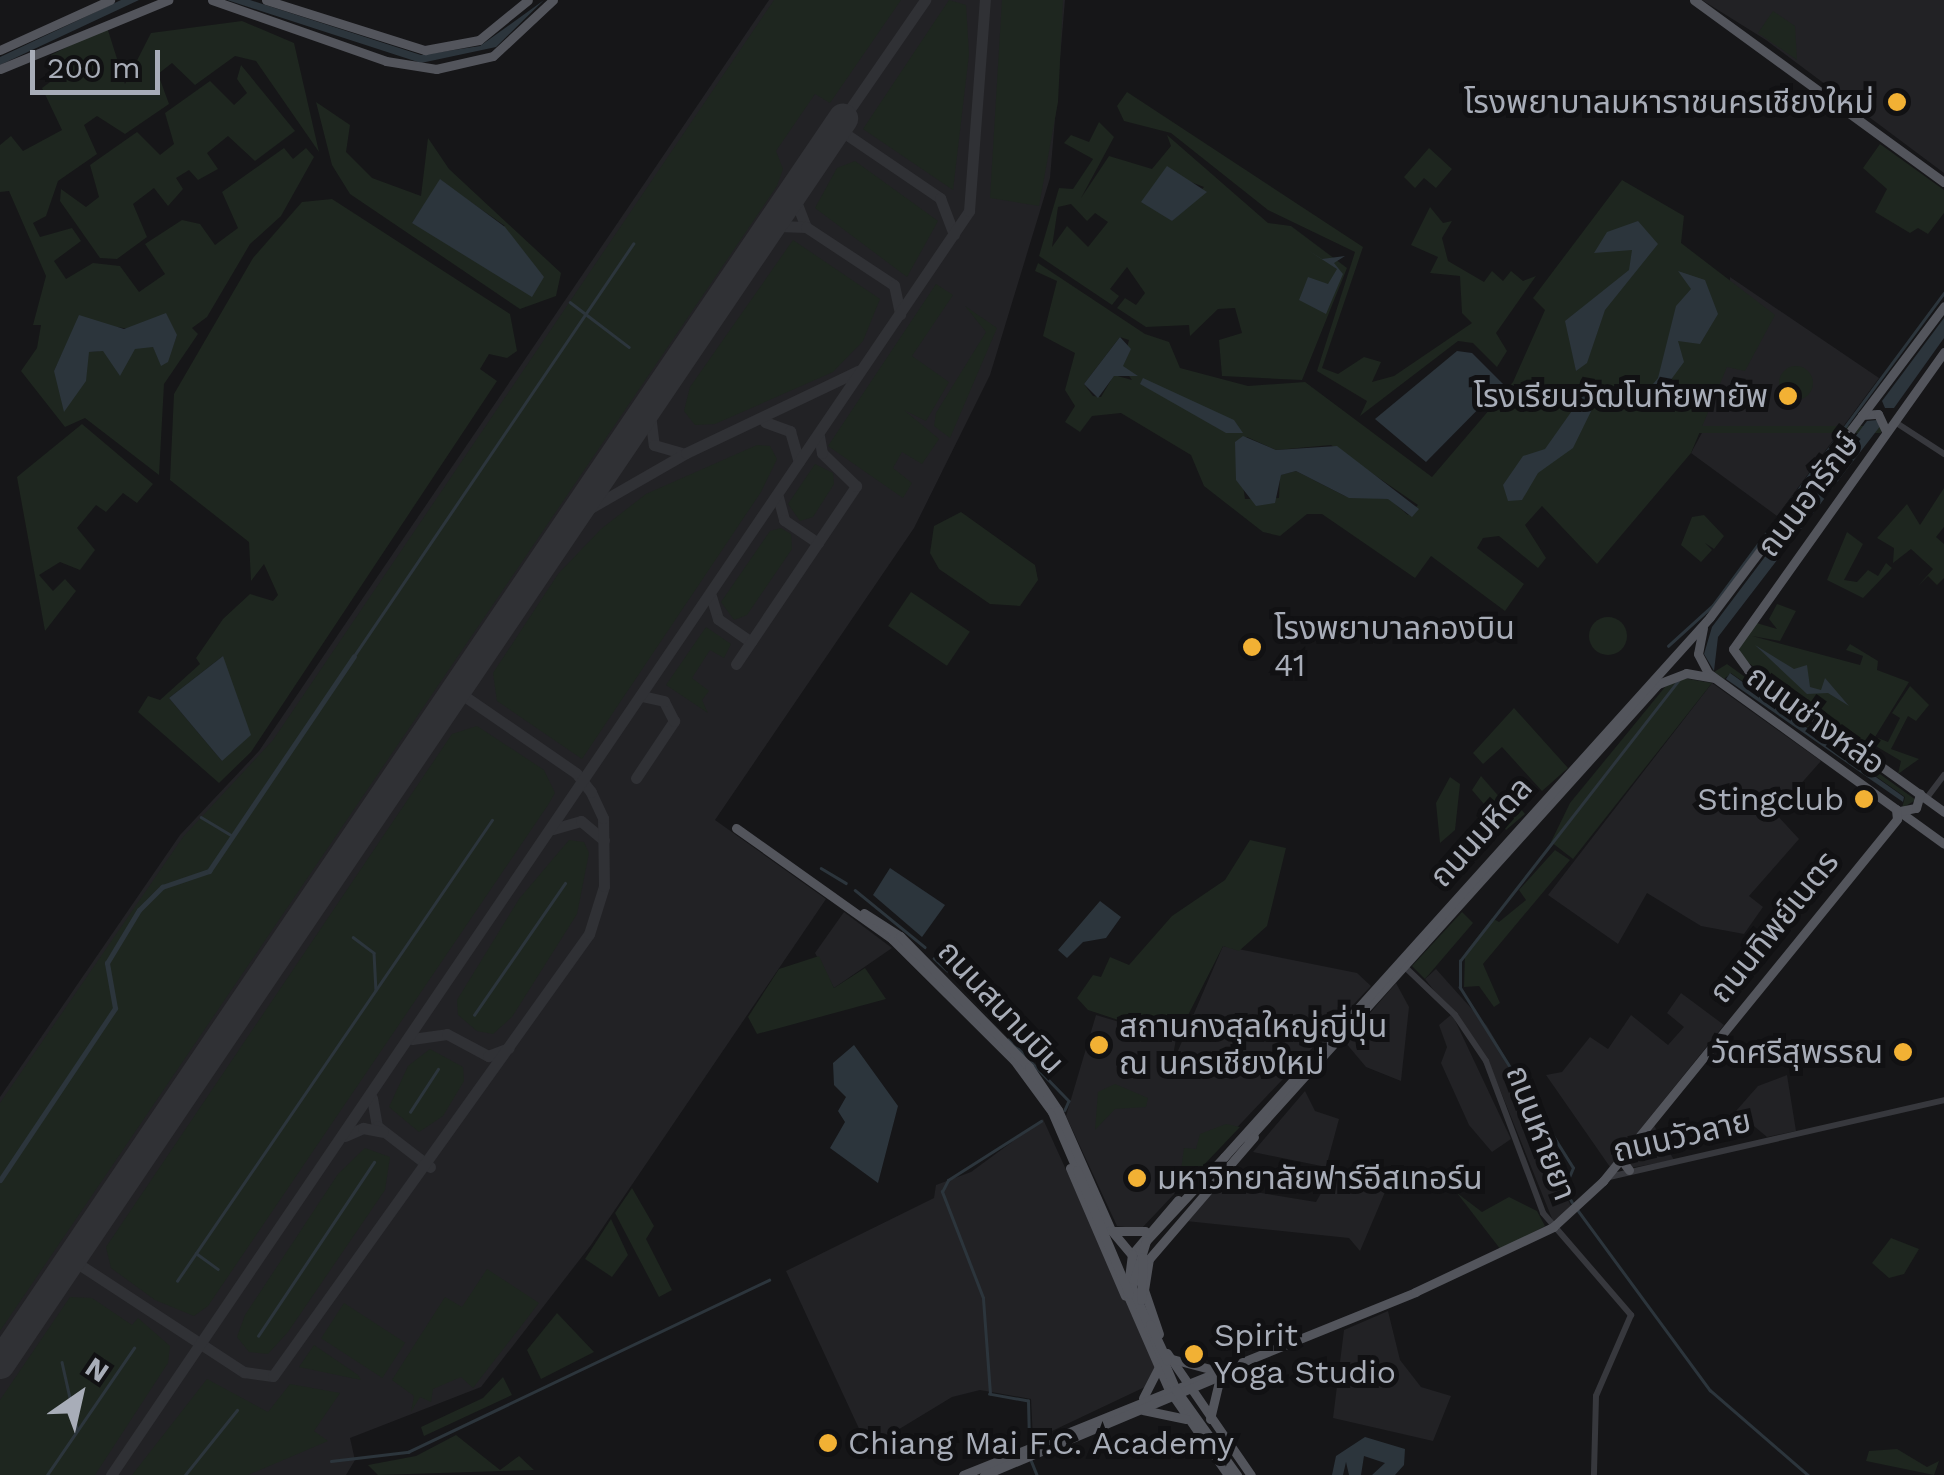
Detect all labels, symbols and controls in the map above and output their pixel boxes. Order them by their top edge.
scale bar [35,30,165,92]
text: 200 m [47,50,141,85]
place label: โรงพยาบาลมหาราชนครเชียงใหม่ [1464,83,1874,121]
marker: โรงพยาบาลมหาราชนครเชียงใหม่ [1884,89,1910,115]
place label: โรงเรียนวัฒโนทัยพายัพ [1473,377,1768,415]
marker: โรงเรียนวัฒโนทัยพายัพ [1777,385,1799,407]
street label: ถนนอารักษ์ [1749,425,1867,565]
place label: โรงพยาบาลกองบิน 41 [1274,610,1515,685]
marker: โรงพยาบาลกองบิน 41 [1239,634,1265,660]
street label: ถนนช่างหล่อ [1739,657,1893,783]
street label: ถนนมหิดล [1422,769,1540,895]
place label: Stingclub [1697,780,1844,818]
marker: Stingclub [1853,788,1875,810]
street label: ถนนทิพย์เนตร [1701,843,1847,1011]
street label: ถนนสนามบิน [930,932,1072,1082]
place label: สถานกงสุลใหญ่ญี่ปุ่น ณ นครเชียงใหม่ [1119,1008,1387,1083]
place label: วัดศรีสุพรรณ [1711,1033,1883,1071]
marker: สถานกงสุลใหญ่ญี่ปุ่น ณ นครเชียงใหม่ [1088,1034,1110,1056]
marker: วัดศรีสุพรรณ [1892,1041,1914,1063]
street label: ถนนหายยา [1498,1060,1584,1206]
street label: ถนนวัวลาย [1609,1102,1755,1170]
place label: มหาวิทยาลัยฟาร์อีสเทอร์น [1157,1159,1483,1197]
marker: มหาวิทยาลัยฟาร์อีสเทอร์น [1126,1167,1148,1189]
place label: Spirit Yoga Studio [1214,1317,1397,1392]
marker: Spirit Yoga Studio [1183,1343,1205,1365]
north arrow [30,1345,130,1445]
text: N [79,1350,115,1389]
place label: Chiang Mai F.C. Academy [848,1424,1235,1462]
marker: Chiang Mai F.C. Academy [817,1432,839,1454]

